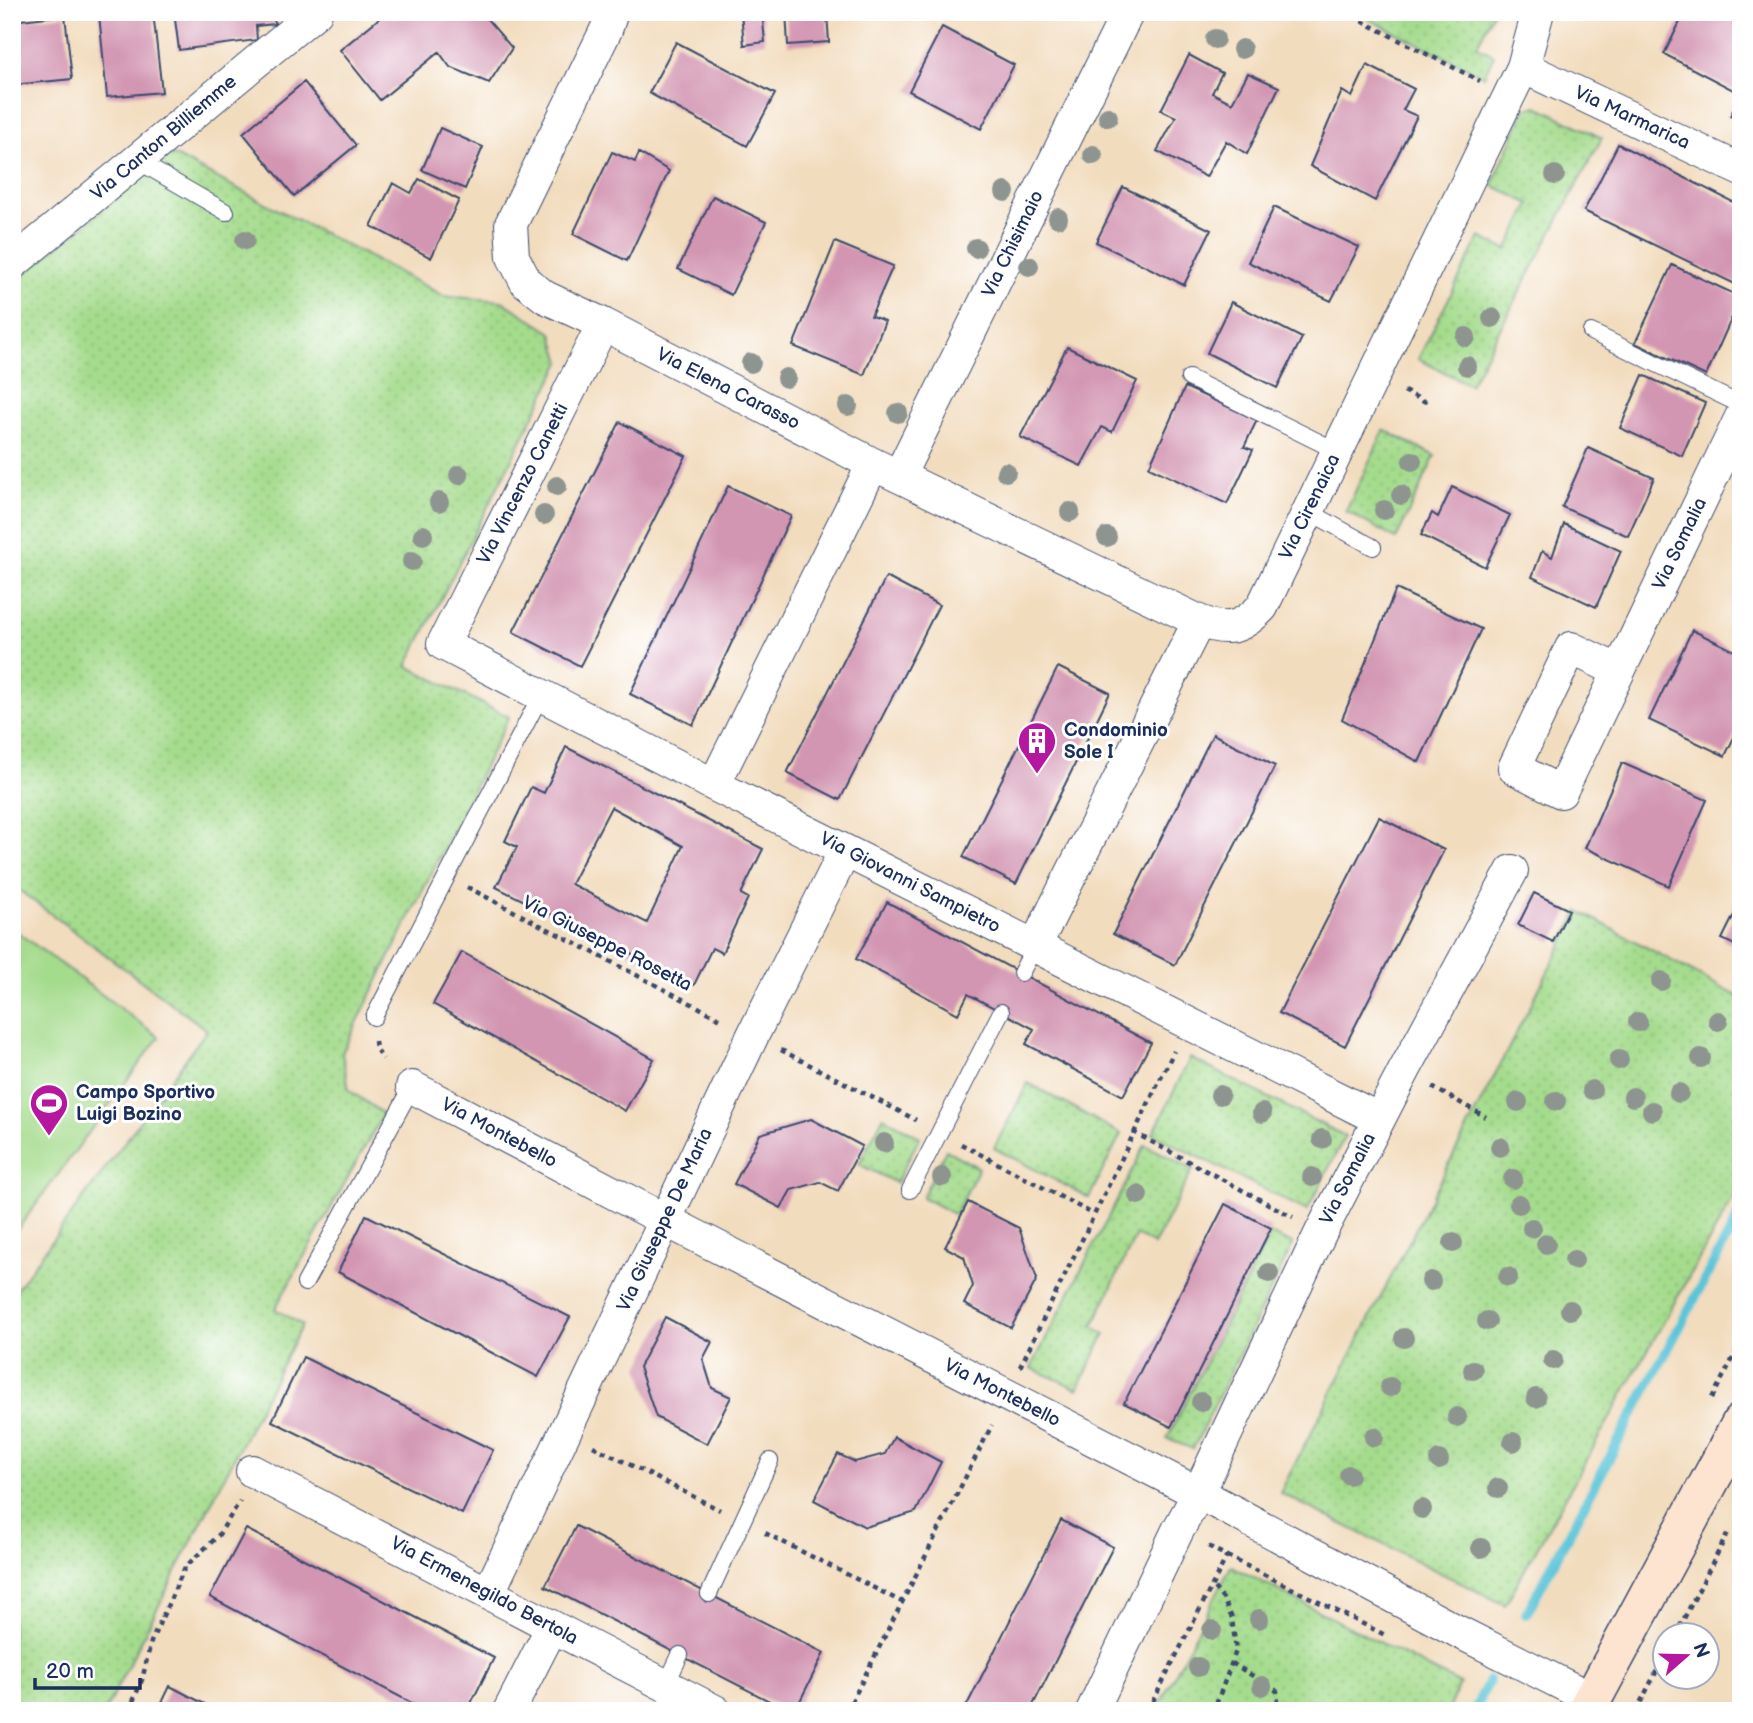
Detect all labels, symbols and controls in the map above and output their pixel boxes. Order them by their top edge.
street label: Via Canton Billiemme [86,70,242,206]
street label: Via Marmarica [1571,81,1693,155]
street label: Via Chisimaio [977,187,1049,301]
street label: Via Elena Carasso [653,343,803,435]
street label: Via Vincenzo Canetti [472,400,574,568]
street label: Via Cirenaica [1275,450,1345,564]
street label: Via Somalia [1648,494,1712,594]
place label: Condominio Sole I [1064,719,1168,764]
building icon: Condominio Sole I [1016,720,1058,775]
street label: Via Giovanni Sampietro [816,827,1004,939]
street label: Via Giuseppe Rosetta [518,891,696,997]
place label: Campo Sportivo Luigi Bozino [76,1081,215,1126]
sports icon: Campo Sportivo Luigi Bozino [28,1082,70,1137]
street label: Via Montebello [437,1093,561,1173]
street label: Via Giuseppe De Maria [612,1125,718,1315]
street label: Via Somalia [1315,1129,1381,1229]
street label: Via Montebello [940,1354,1064,1432]
street label: Via Ermenegildo Bertola [386,1532,582,1650]
north arrow [1652,1622,1722,1692]
text: N [1687,1640,1714,1661]
scale bar [35,1646,140,1690]
text: 20 m [46,1659,94,1684]

